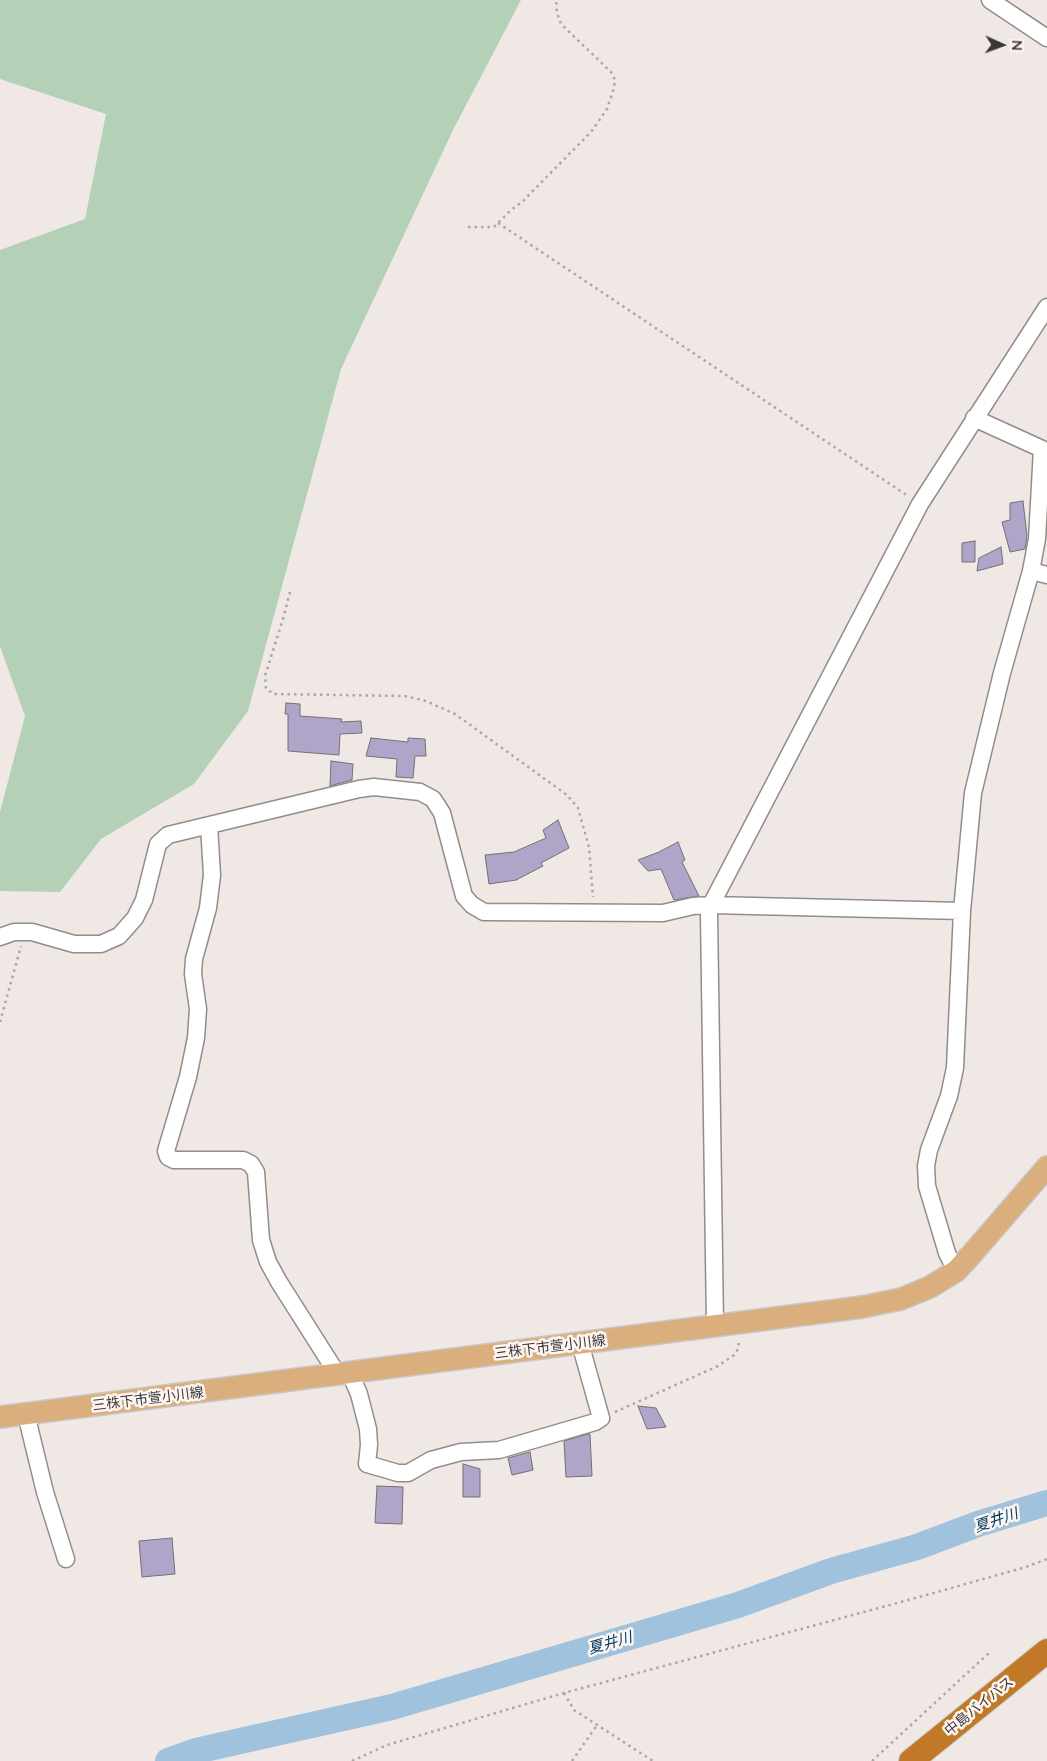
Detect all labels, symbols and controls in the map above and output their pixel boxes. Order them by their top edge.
north arrow [977,20,1027,70]
text: N [1009,40,1026,51]
street label: 三株下市萱小川線 [493,1332,607,1362]
street label: 三株下市萱小川線 [91,1384,205,1414]
water label: 夏井川 [972,1504,1020,1536]
water label: 夏井川 [586,1628,634,1658]
street label: 中島バイパス [941,1673,1017,1739]

